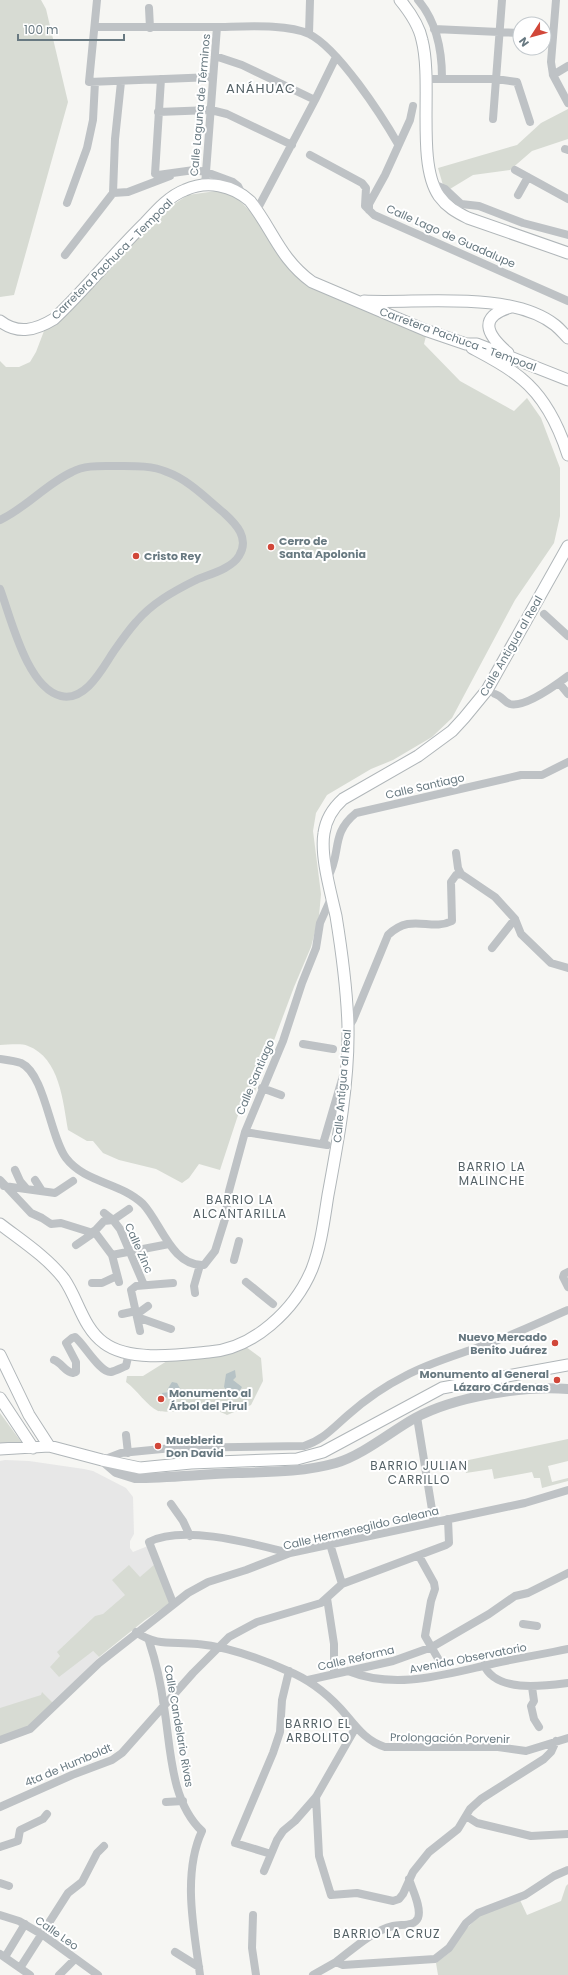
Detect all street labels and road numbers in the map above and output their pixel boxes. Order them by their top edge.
street label: Calle Laguna de Términos [186,33,214,177]
street label: Carretera Pachuca - Tempoal [48,195,176,323]
street label: Calle Lago de Guadalupe [384,200,518,272]
street label: Carretera Pachuca - Tempoal [377,303,539,375]
street label: Calle Antigua al Real [476,593,546,699]
street label: Calle Santiago [384,769,466,803]
street label: Calle Antigua al Real [329,1029,355,1143]
street label: Calle Santiago [232,1037,278,1117]
street label: Calle Zinc [121,1220,157,1276]
street label: Calle Hermenegildo Galeana [282,1502,440,1554]
street label: Avenida Observatorio [408,1639,528,1677]
street label: Calle Reforma [316,1641,396,1675]
street label: Calle Candelario Rivas [160,1664,198,1789]
street label: Prolongación Porvenir [390,1729,510,1747]
street label: 4ta de Humboldt [22,1739,114,1791]
street label: Calle Leo [32,1912,82,1954]

